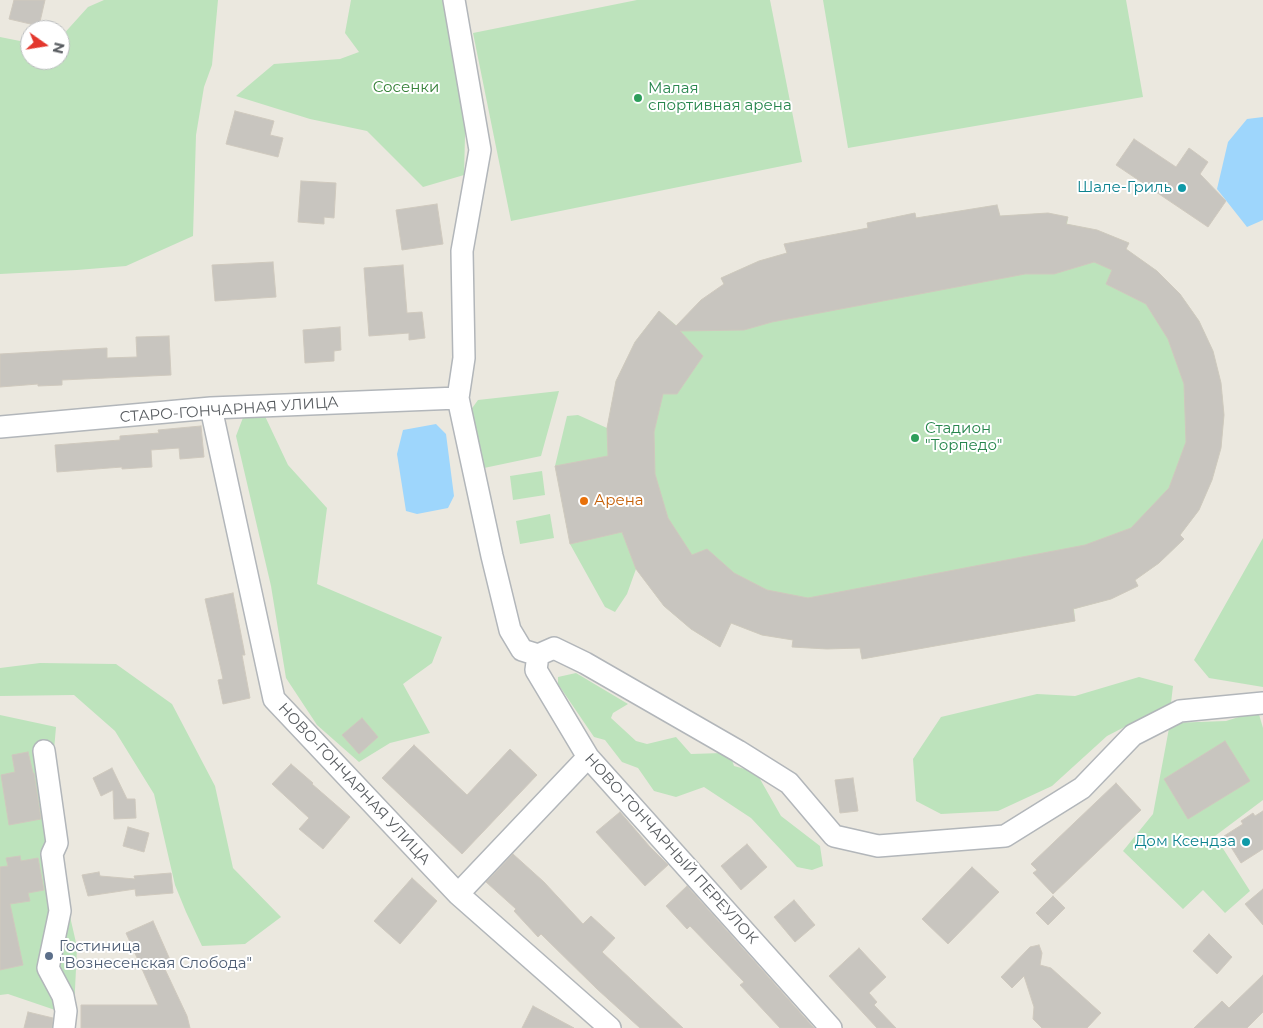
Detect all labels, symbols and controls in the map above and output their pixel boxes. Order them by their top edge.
north arrow [20,20,70,70]
text: N [49,41,69,56]
park label: Сосенки [373,79,439,97]
place label: Малая спортивная арена [648,80,792,115]
marker: Малая спортивная арена [632,92,644,104]
place label: Шале-Гриль [1077,179,1172,197]
marker: Шале-Гриль [1176,182,1188,194]
street label: СТАРО-ГОНЧАРНАЯ УЛИЦА [119,393,339,427]
place label: Стадион "Торпедо" [925,420,1002,455]
marker: Стадион "Торпедо" [909,432,921,444]
place label: Арена [594,492,644,510]
marker: Арена [578,495,590,507]
street label: НОВО-ГОНЧАРНАЯ УЛИЦА [274,699,434,869]
street label: НОВО-ГОНЧАРНЫЙ ПЕРЕУЛОК [581,750,761,948]
place label: Дом Ксендза [1135,833,1236,851]
marker: Дом Ксендза [1240,836,1252,848]
place label: Гостиница "Вознесенская Слобода" [59,938,252,973]
marker: Гостиница "Вознесенская Слобода" [43,950,55,962]

